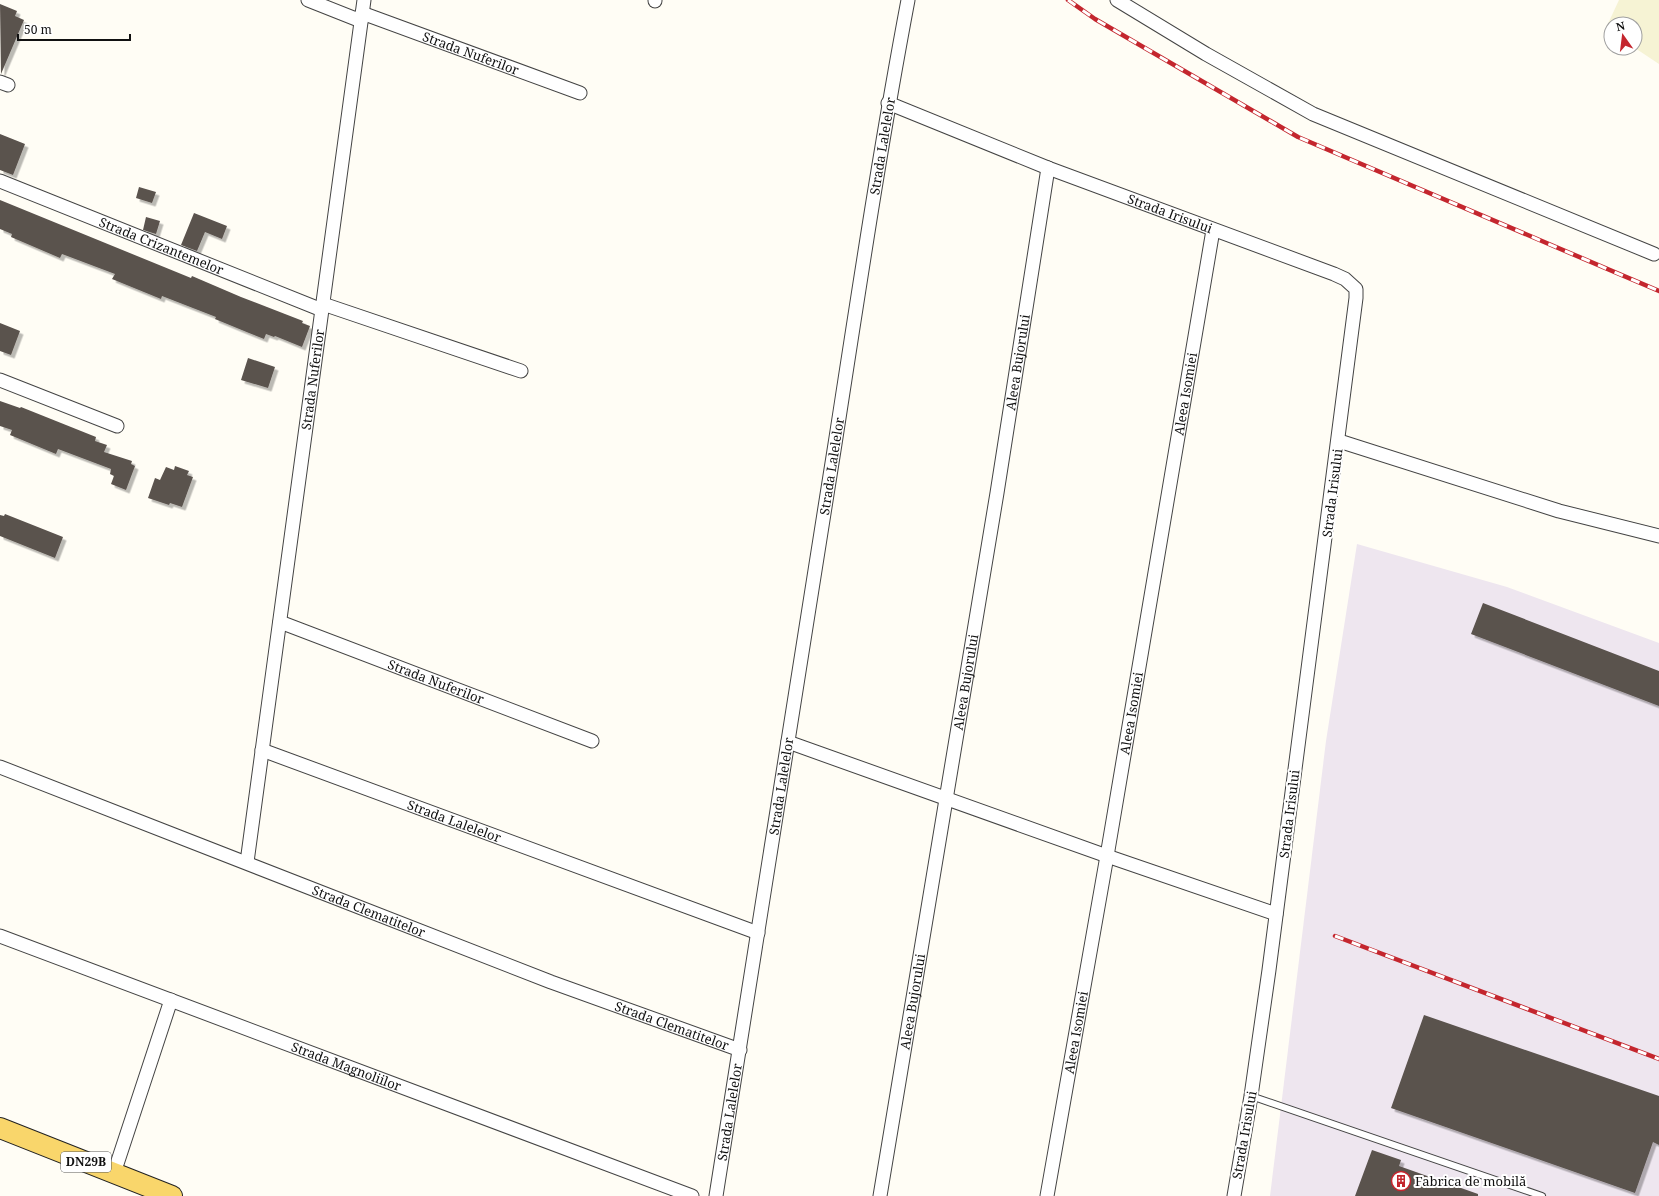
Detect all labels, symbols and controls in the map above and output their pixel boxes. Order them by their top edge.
scale bar [18,16,130,42]
north arrow [1603,16,1643,56]
text: N [1614,17,1627,34]
text: 50 m [24,21,52,38]
street label: Strada Nuferilor [420,27,522,79]
street label: Strada Lalelelor [865,96,899,196]
street label: Strada Irisului [1125,189,1215,237]
street label: Strada Crizantemelor [97,213,226,279]
street label: Aleea Bujorului [1001,313,1034,412]
street label: Strada Nuferilor [297,328,328,431]
street label: Aleea Isomiei [1169,351,1201,437]
street label: Strada Lalelelor [815,416,848,516]
street label: Strada Irisului [1318,448,1346,538]
street label: Aleea Bujorului [949,633,982,731]
street label: Strada Nuferilor [385,655,487,708]
street label: Aleea Isomiei [1115,671,1147,756]
street label: Strada Lalelelor [764,736,797,836]
street label: Strada Irisului [1275,769,1303,859]
street label: Strada Lalelelor [405,795,504,846]
street label: Strada Clematitelor [310,881,428,941]
street label: Aleea Bujorului [896,952,929,1051]
street label: Aleea Isomiei [1060,990,1092,1075]
street label: Strada Clematitelor [612,997,732,1054]
street label: Strada Magnoliilor [289,1037,404,1095]
street label: Strada Lalelelor [713,1062,746,1162]
street label: Strada Irisului [1227,1090,1261,1180]
road number: DN29B [61,1152,111,1172]
building icon: Fabrica de mobilă [1390,1170,1412,1192]
place label: Fabrica de mobilă [1415,1172,1526,1190]

